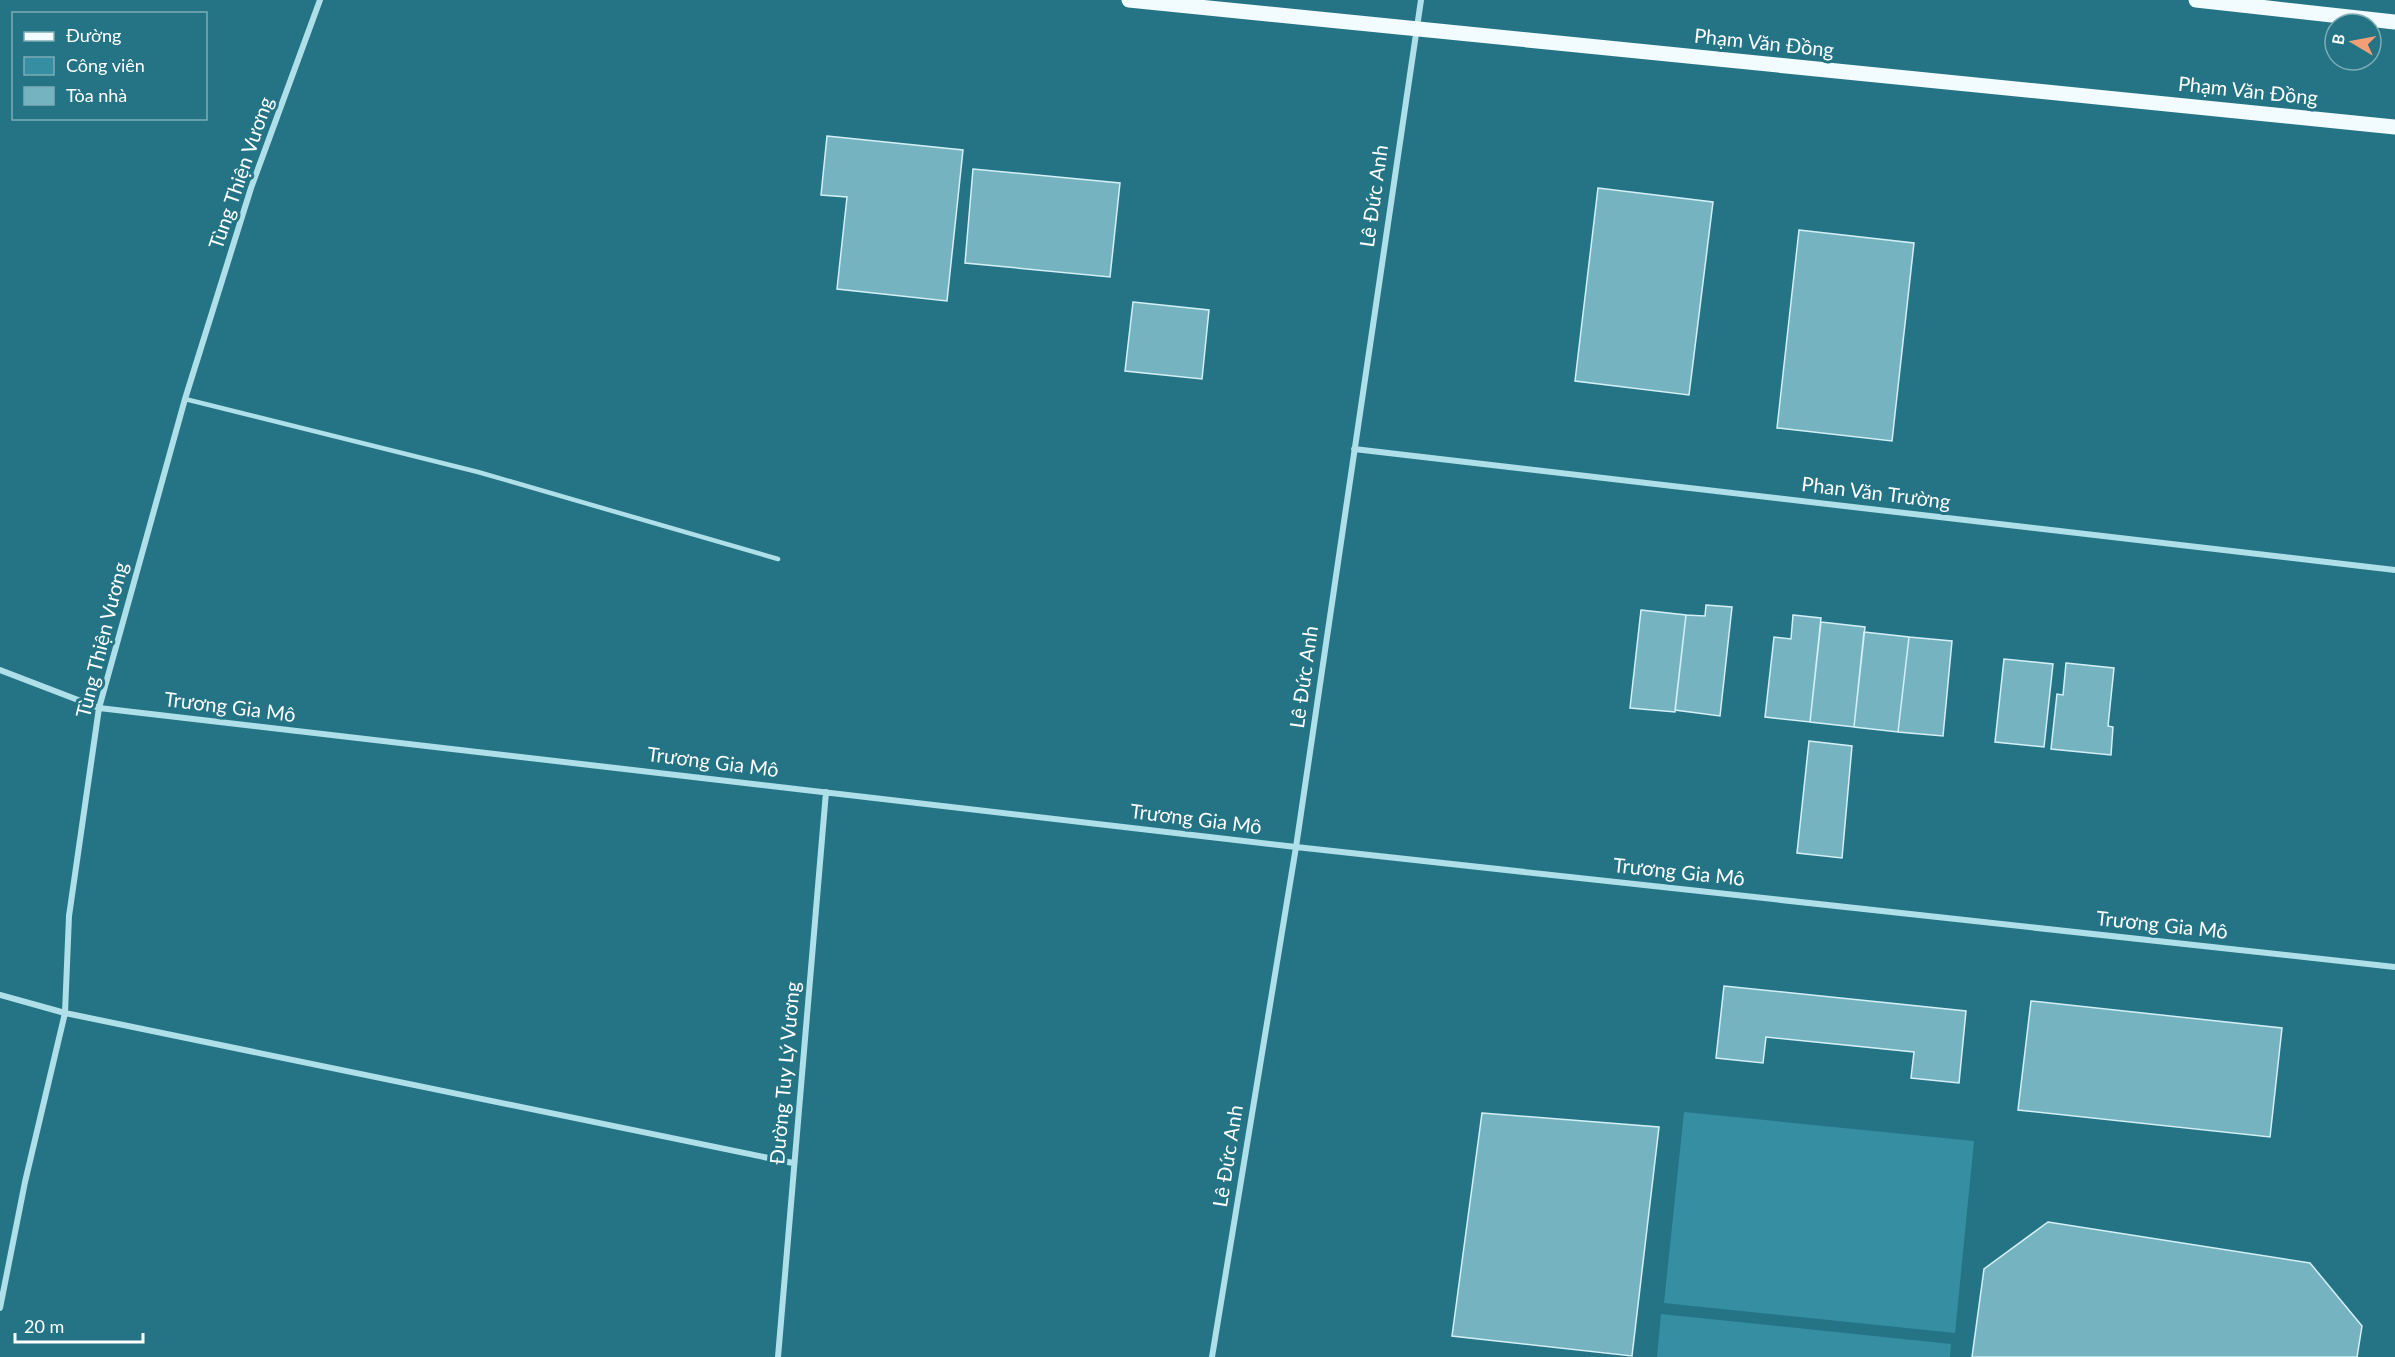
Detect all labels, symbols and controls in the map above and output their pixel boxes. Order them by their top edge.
legend [12,12,207,120]
north arrow [2323,12,2383,72]
street label: Phạm Văn Đồng [1693,23,1835,61]
text: Đường [66,24,121,46]
text: B [2327,32,2348,46]
text: Công viên [66,54,145,76]
street label: Phạm Văn Đồng [2177,71,2319,109]
text: Tòa nhà [66,84,127,106]
street label: Tùng Thiện Vương [203,93,277,252]
street label: Lê Đức Anh [1354,143,1392,248]
street label: Phan Văn Trường [1800,471,1952,513]
street label: Tùng Thiện Vương [70,559,132,720]
street label: Lê Đức Anh [1284,624,1322,729]
street label: Trương Gia Mô [163,686,297,726]
street label: Trương Gia Mô [646,741,780,781]
street label: Trương Gia Mô [1129,798,1263,838]
street label: Trương Gia Mô [1612,852,1746,890]
street label: Trương Gia Mô [2095,905,2229,943]
street label: Đường Tuy Lý Vương [764,980,804,1165]
street label: Lê Đức Anh [1207,1103,1247,1209]
scale bar [15,1306,142,1344]
text: 20 m [24,1315,64,1337]

